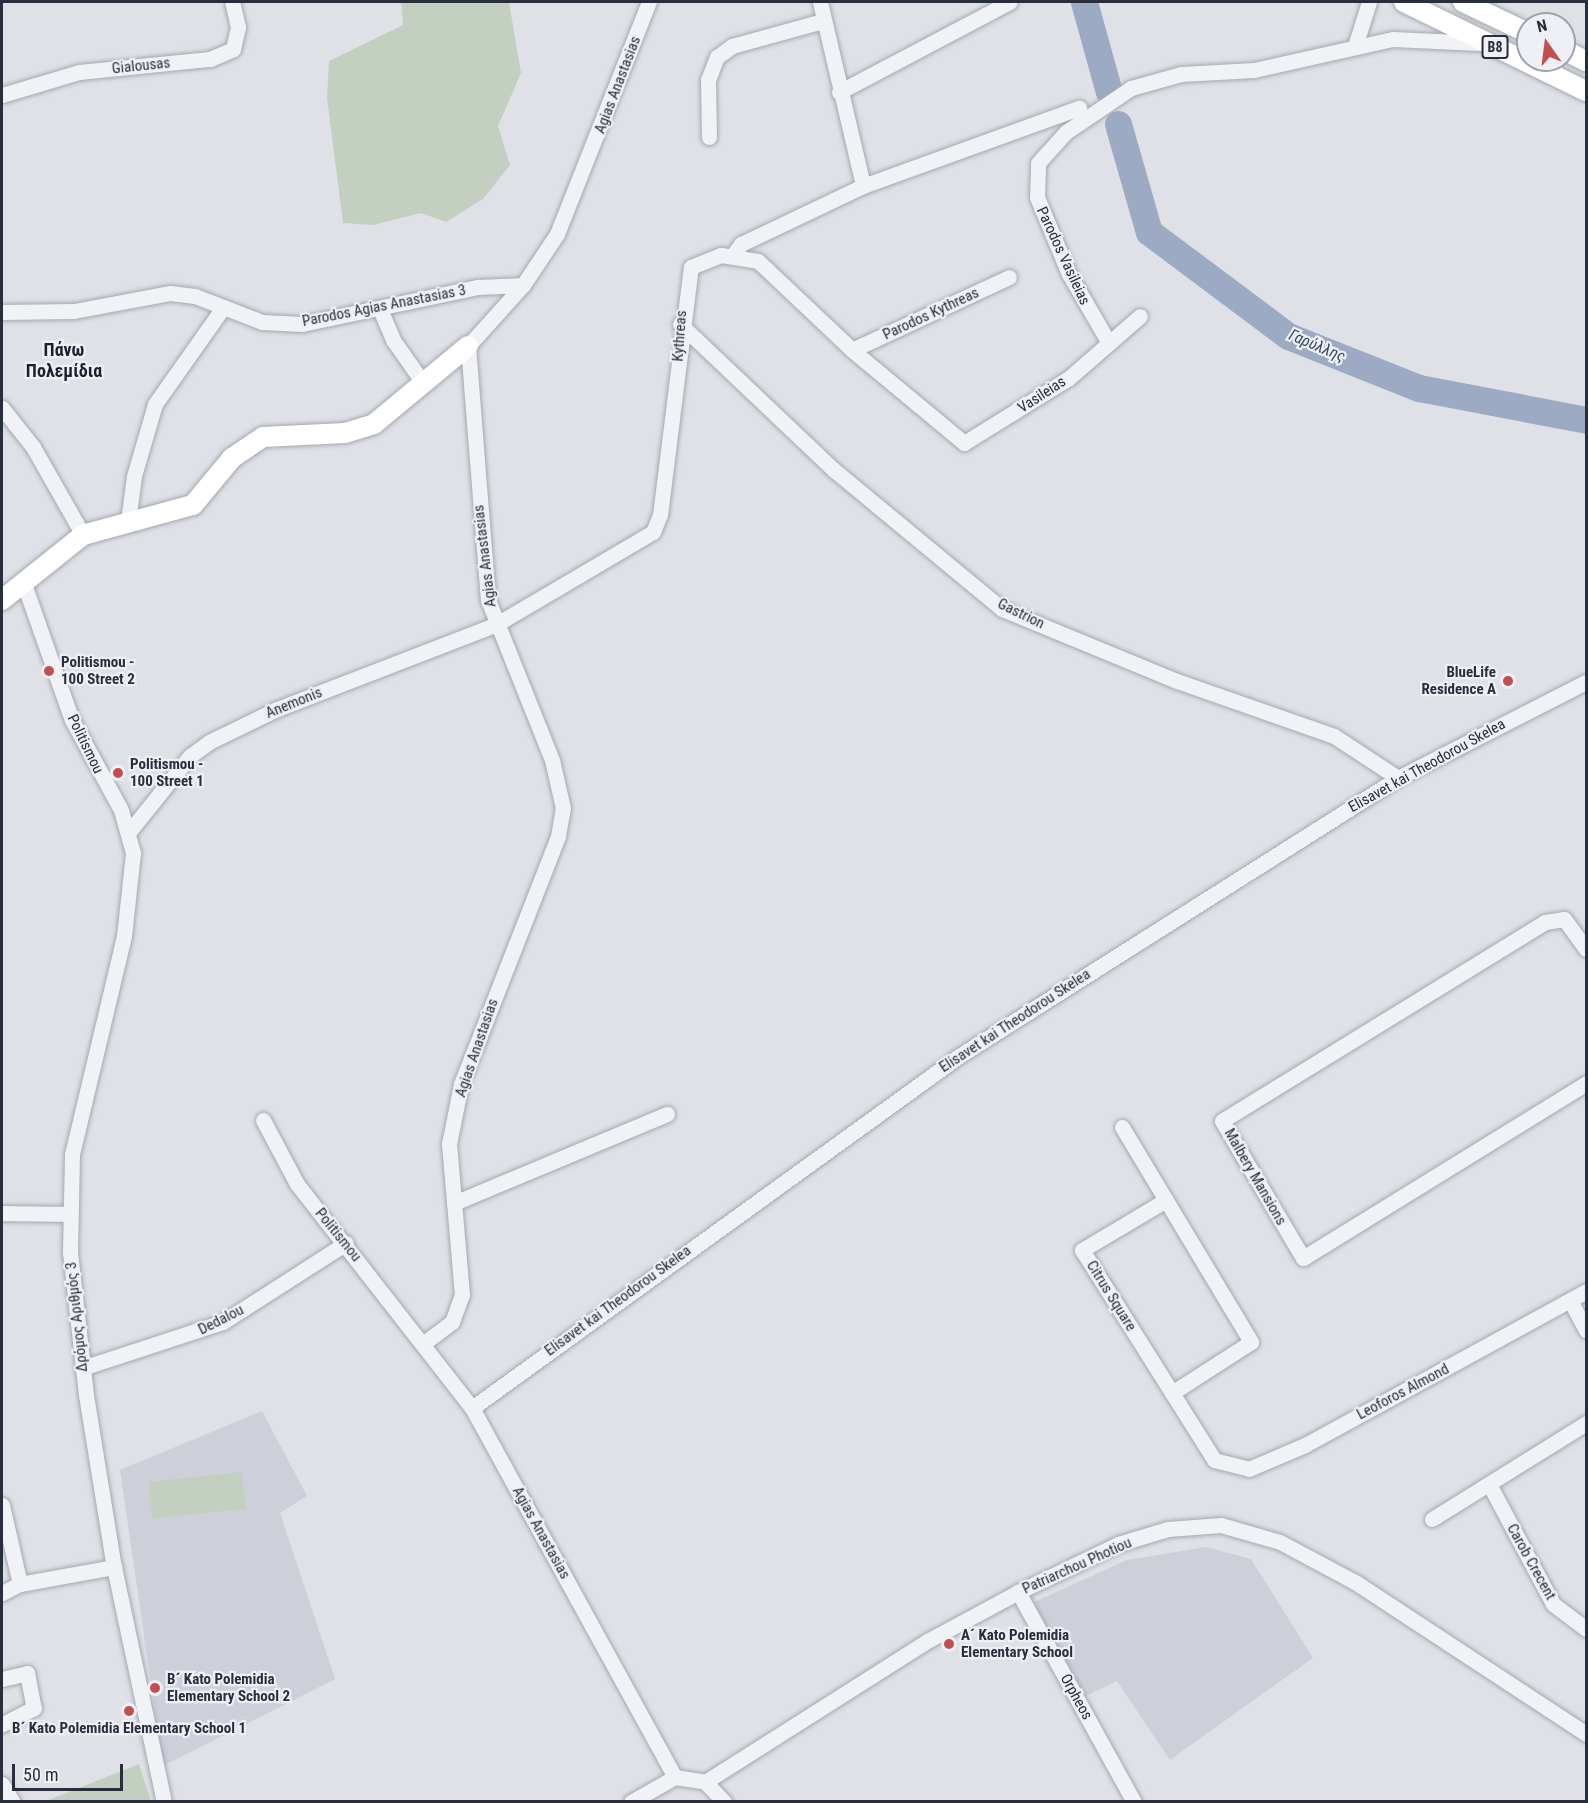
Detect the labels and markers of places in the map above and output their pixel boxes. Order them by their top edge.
place label: Politismou - 100 Street 2 [61,653,135,688]
place label: BlueLife Residence A [1421,663,1496,698]
marker: Politismou - 100 Street 2 [42,664,56,678]
marker: BlueLife Residence A [1501,674,1515,688]
place label: Politismou - 100 Street 1 [130,755,204,790]
marker: Politismou - 100 Street 1 [111,766,125,780]
place label: A´ Kato Polemidia Elementary School [961,1626,1073,1661]
marker: A´ Kato Polemidia Elementary School [942,1637,956,1651]
place label: B´ Kato Polemidia Elementary School 2 [167,1670,290,1705]
marker: B´ Kato Polemidia Elementary School 2 [148,1681,162,1695]
marker: B´ Kato Polemidia Elementary School 1 [122,1704,136,1718]
place label: B´ Kato Polemidia Elementary School 1 [12,1720,246,1738]

